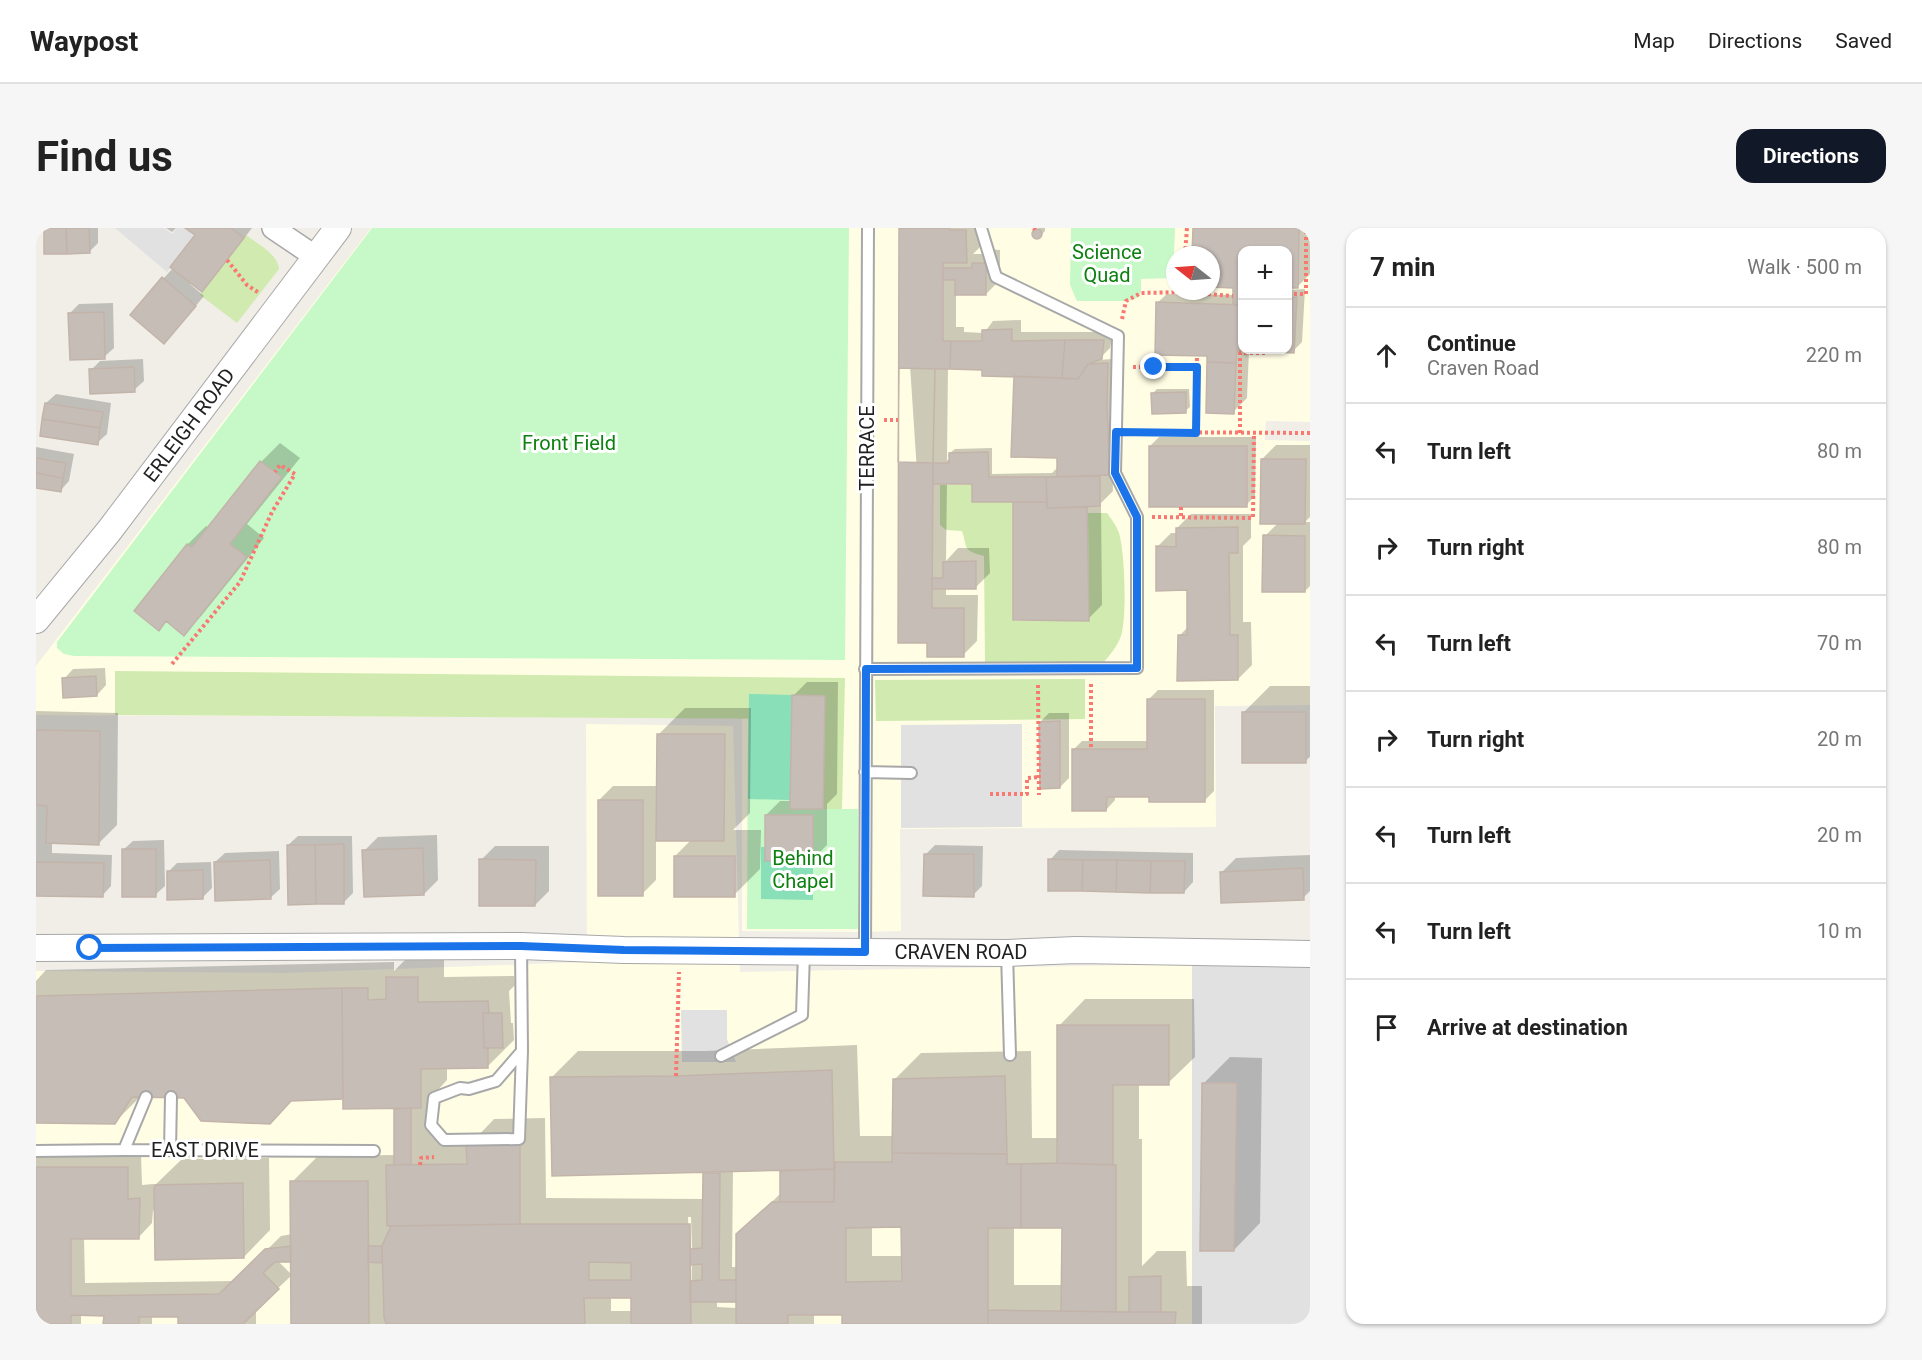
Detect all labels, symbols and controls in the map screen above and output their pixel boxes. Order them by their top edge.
text: Waypost [30,25,138,58]
text: Map [1633,29,1675,53]
text: Directions [1708,29,1802,53]
text: Saved [1835,29,1892,53]
button: Directions [1736,129,1886,183]
text: Find us [36,132,173,181]
park label: Science Quad [1072,240,1142,287]
north arrow [1166,246,1220,300]
map controls [1238,246,1292,354]
button: + [1238,246,1292,300]
text: 7 min [1370,252,1435,282]
text: Walk · 500 m [1747,255,1862,279]
button: − [1238,300,1292,354]
text: Continue [1427,331,1516,356]
icon: ahead [1370,339,1403,372]
text: 220 m [1806,343,1862,367]
route end [1140,353,1166,379]
text: Craven Road [1427,356,1539,380]
street label: ERLEIGH ROAD [138,363,240,487]
street label: TERRACE [855,405,879,491]
park label: Front Field [522,431,616,455]
icon: left [1370,435,1403,468]
text: Turn left [1427,439,1511,464]
text: 80 m [1817,439,1862,463]
icon: right [1370,531,1403,564]
text: Turn right [1427,535,1524,560]
text: 80 m [1817,535,1862,559]
icon: left [1370,627,1403,660]
text: Turn left [1427,631,1511,656]
text: 70 m [1817,631,1862,655]
icon: right [1370,723,1403,756]
text: Turn right [1427,727,1524,752]
text: 20 m [1817,727,1862,751]
icon: left [1370,819,1403,852]
text: Turn left [1427,823,1511,848]
text: 20 m [1817,823,1862,847]
park label: Behind Chapel [772,846,834,893]
icon: left [1370,915,1403,948]
text: Turn left [1427,919,1511,944]
text: 10 m [1817,919,1862,943]
route start [76,934,102,960]
street label: CRAVEN ROAD [895,940,1027,964]
icon: arrive [1370,1011,1403,1044]
text: Arrive at destination [1427,1015,1628,1040]
street label: EAST DRIVE [151,1138,259,1162]

